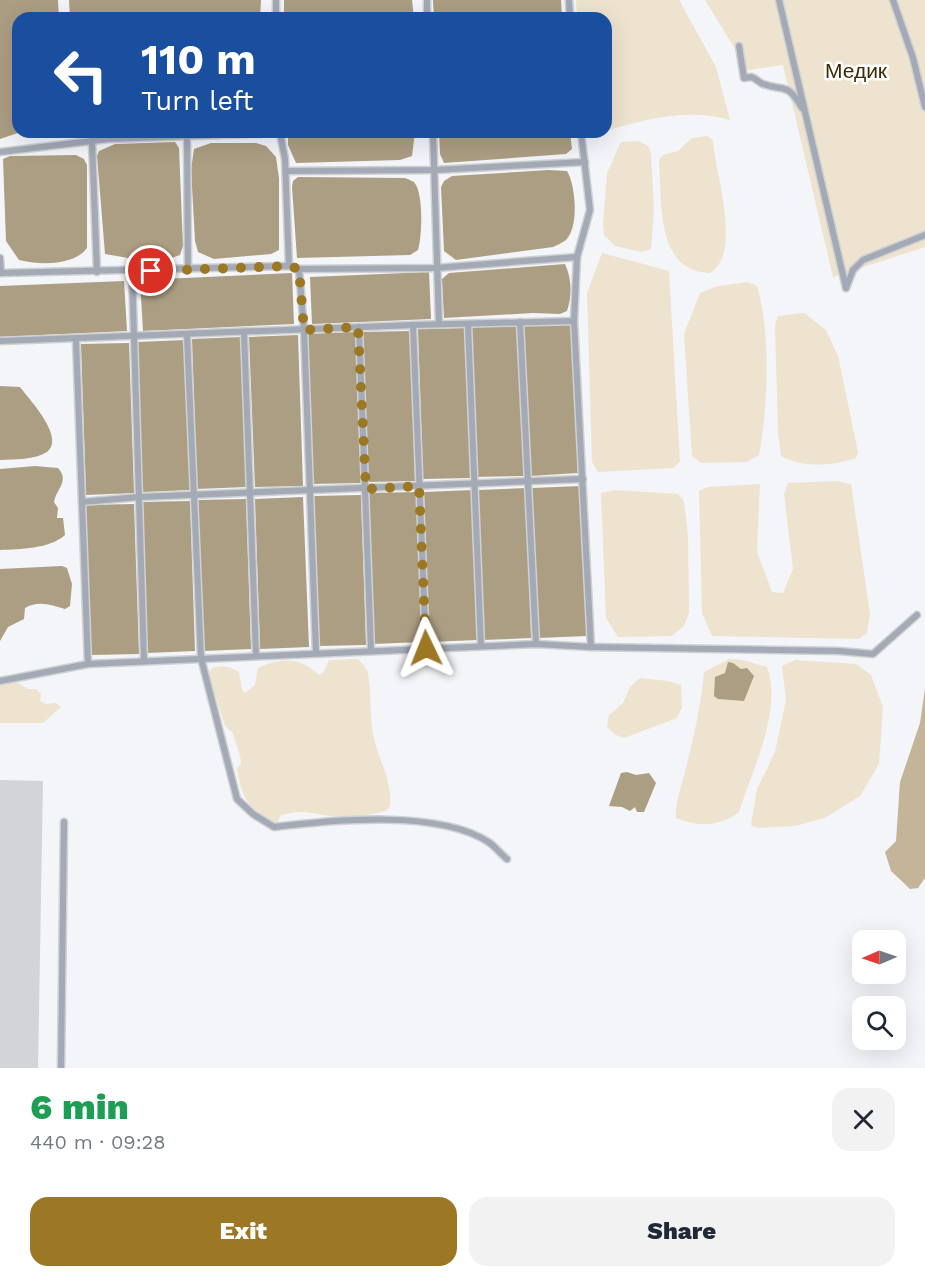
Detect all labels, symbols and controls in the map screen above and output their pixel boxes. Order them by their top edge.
text: 110 m [141,35,256,84]
icon: left [42,36,120,114]
park label: Медик [825,58,888,83]
text: Turn left [141,85,253,117]
pin [125,245,176,296]
icon: arrive [134,254,167,287]
position arrow [394,616,458,680]
north arrow [852,930,906,984]
map controls [852,930,906,1050]
button: search [852,996,906,1050]
text: 6 min [30,1086,129,1128]
button: close [832,1088,895,1151]
text: 440 m · 09:28 [30,1130,166,1154]
button: Exit [30,1197,457,1266]
button: Share [469,1197,895,1266]

